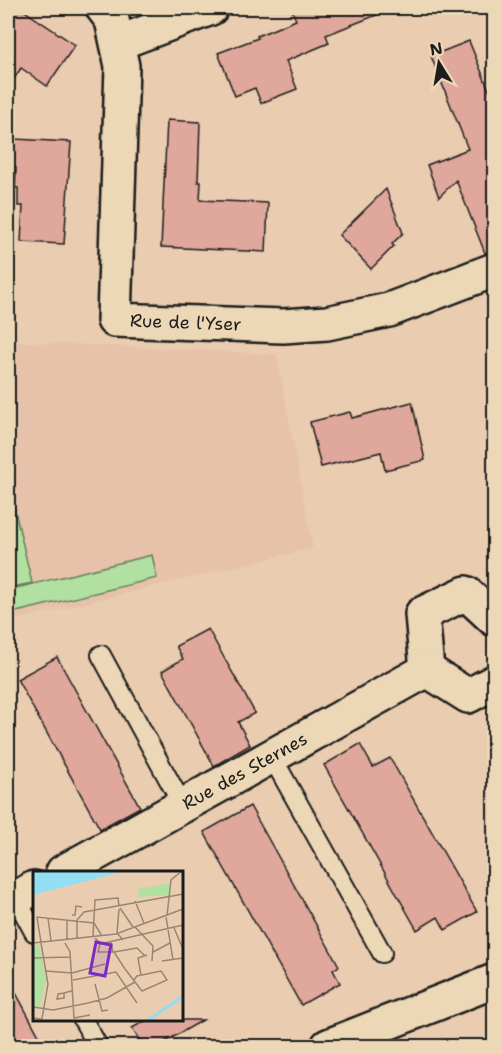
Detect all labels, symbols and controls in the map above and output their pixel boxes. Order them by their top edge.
north arrow [409,33,469,93]
text: N [428,37,444,60]
street label: Rue de l'Yser [130,309,242,337]
street label: Rue des Sternes [178,727,312,815]
inset map [33,871,183,1021]

